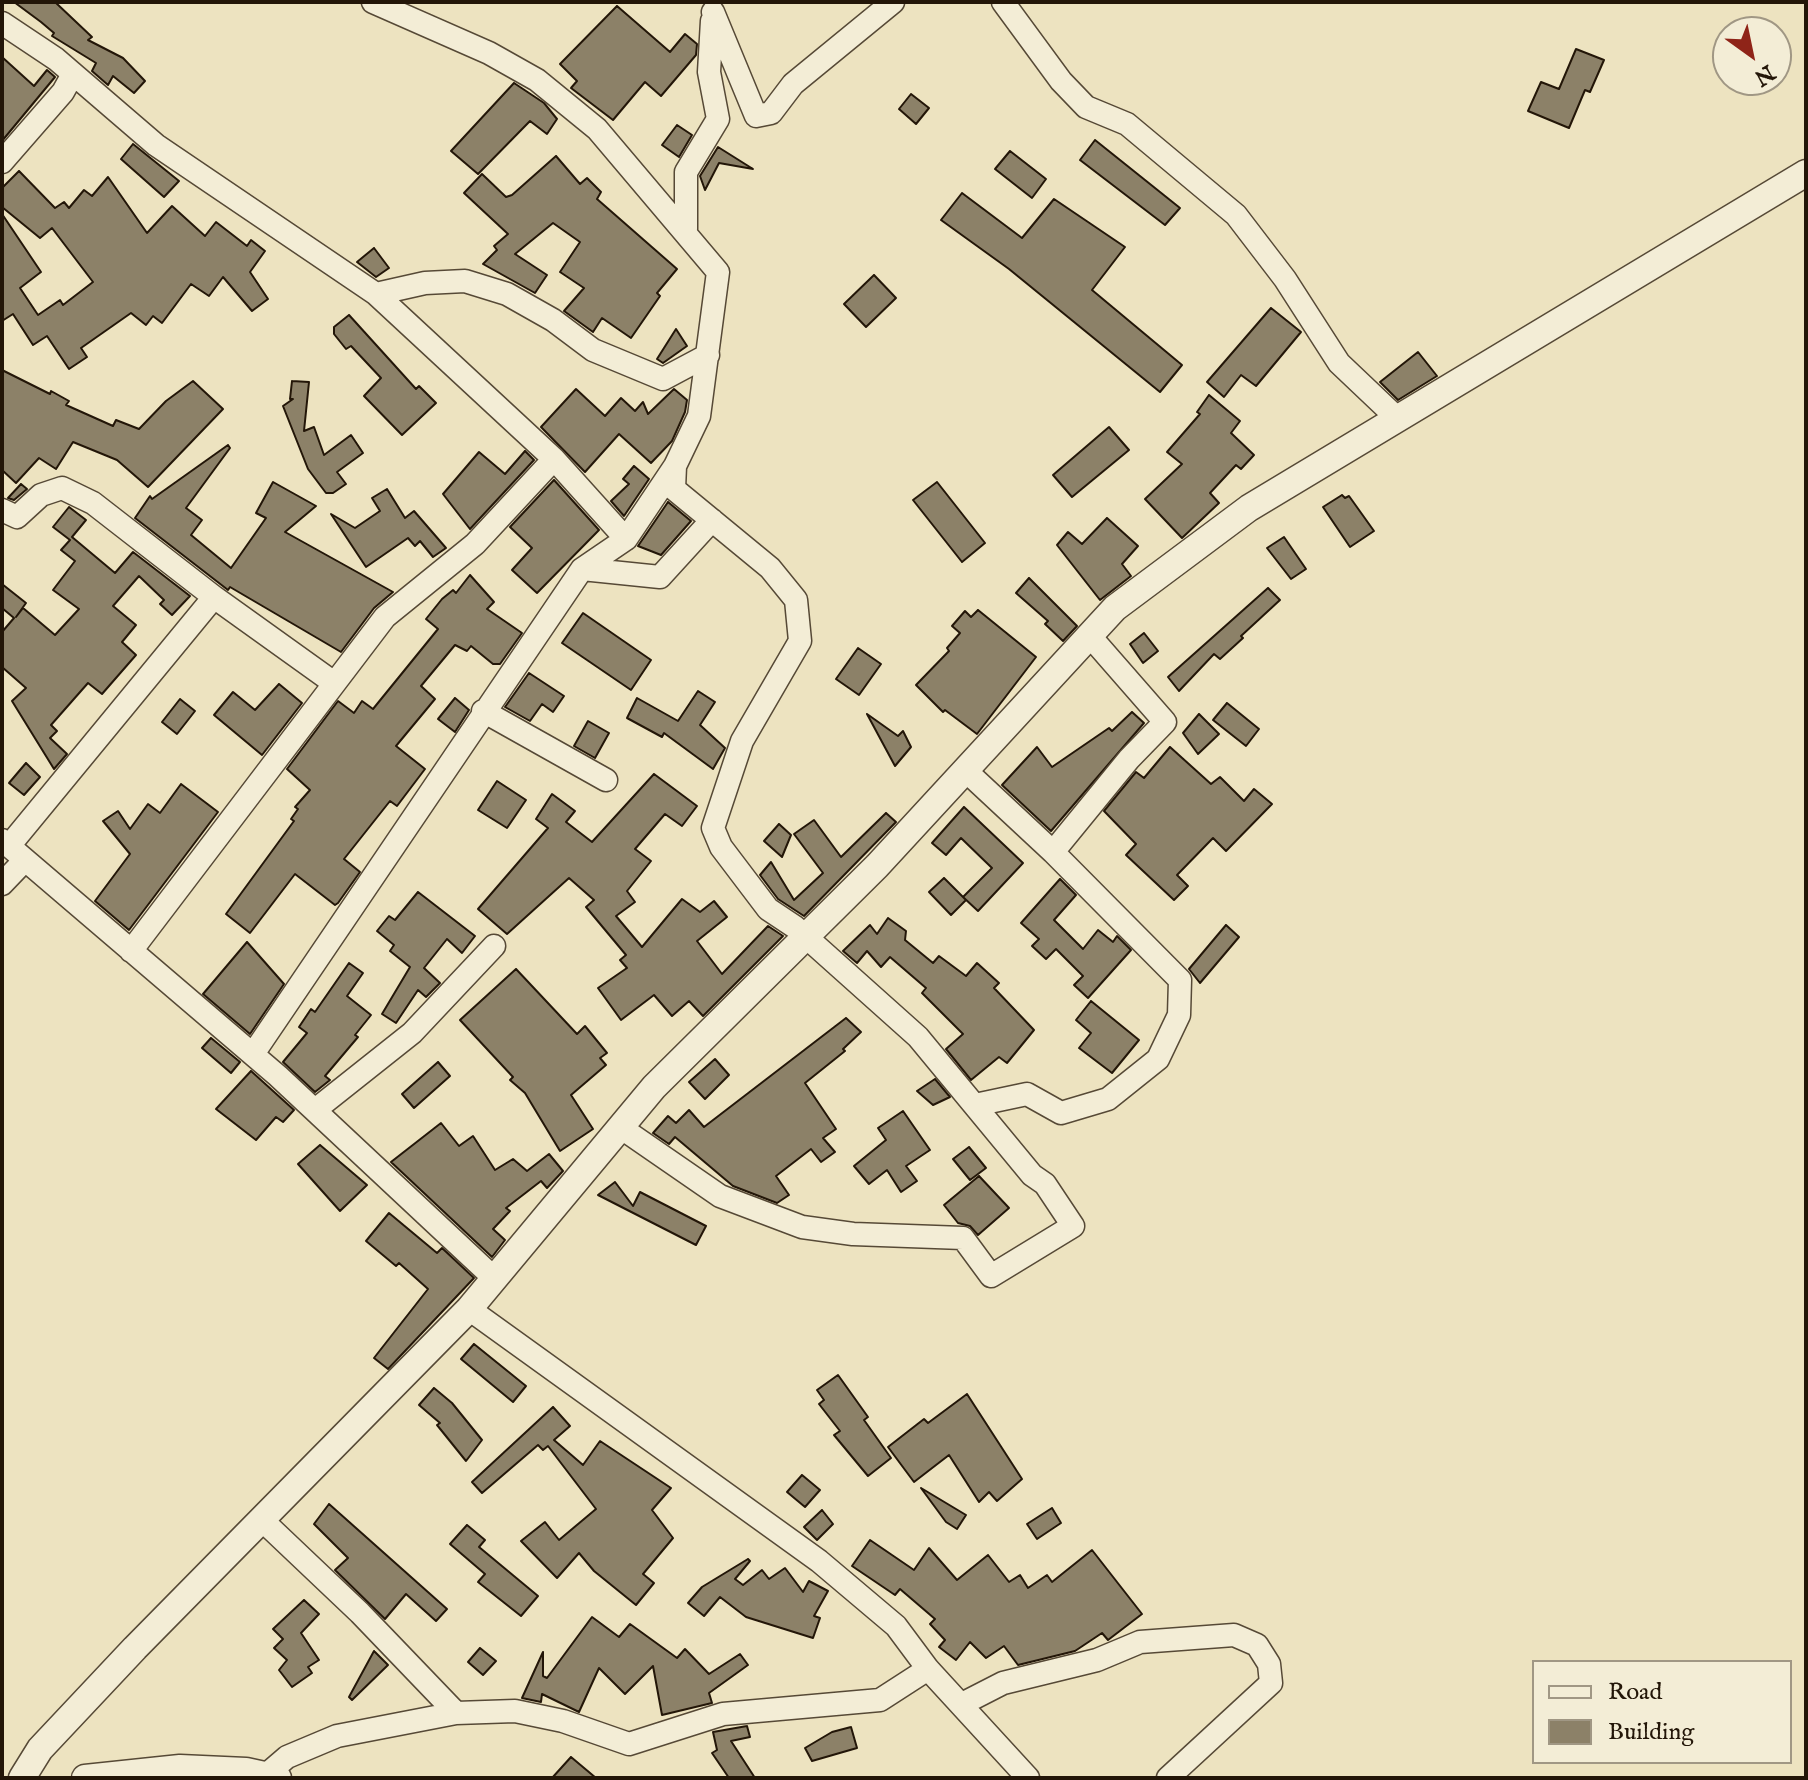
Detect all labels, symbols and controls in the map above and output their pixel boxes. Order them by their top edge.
north arrow [1712,16,1792,96]
text: N [1748,58,1780,91]
legend [1532,1660,1792,1764]
text: Road [1608,1677,1662,1708]
text: Building [1608,1717,1694,1748]

